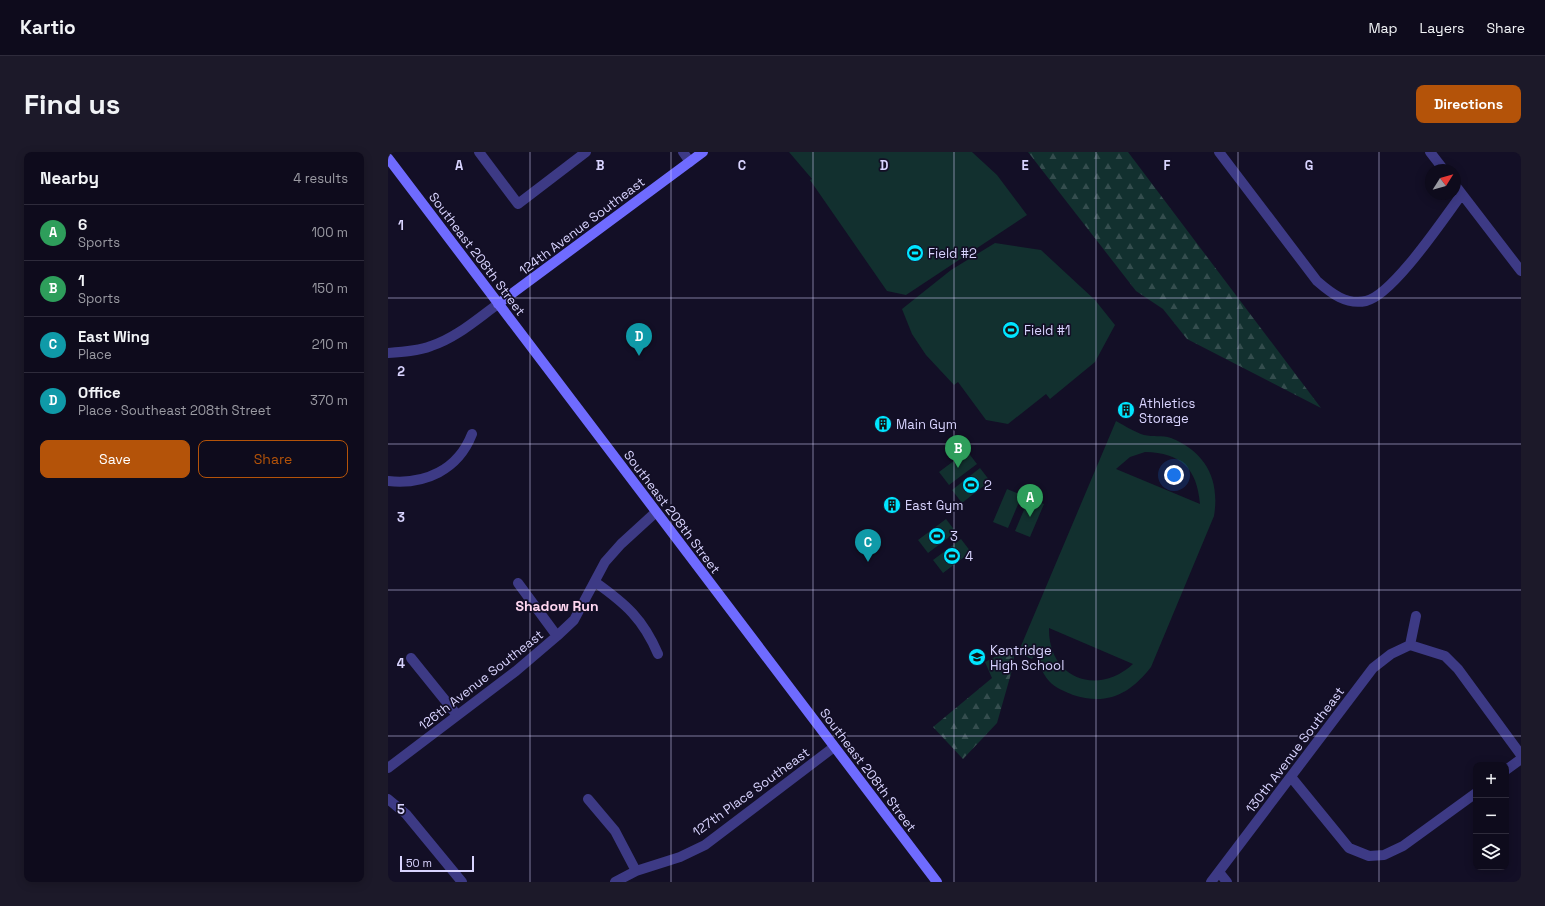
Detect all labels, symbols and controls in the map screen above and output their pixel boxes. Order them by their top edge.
text: Kartio [20,15,76,40]
text: Map [1368,19,1398,37]
text: Layers [1420,19,1464,37]
text: Share [1486,19,1525,37]
button: Directions [1416,85,1521,123]
text: Find us [24,86,121,122]
text: A [455,157,464,174]
text: B [596,157,605,174]
text: C [738,157,746,174]
text: D [880,157,889,174]
text: E [1021,157,1029,174]
text: F [1164,157,1171,174]
text: G [1305,157,1313,174]
north arrow [1425,164,1461,200]
text: Nearby [40,167,99,189]
text: 4 results [293,170,348,187]
street label: 124th Avenue Southeast [516,173,648,279]
street label: Southeast 208th Street [425,189,529,319]
text: 6 [78,215,87,234]
text: 1 [398,217,404,234]
text: A [49,224,57,241]
text: 100 m [311,224,348,241]
text: Sports [78,234,120,251]
sports icon: Field #2 [905,243,925,263]
place label: Field #2 [928,245,977,262]
text: 1 [78,271,85,290]
text: B [49,280,57,297]
text: 150 m [312,280,348,297]
text: Sports [78,290,120,307]
sports icon: Field #1 [1001,320,1021,340]
place label: Field #1 [1024,322,1070,339]
pin: D [626,323,652,356]
text: East Wing [78,327,149,346]
text: C [49,336,57,353]
text: 210 m [312,336,348,353]
text: Place [78,346,112,363]
text: 2 [397,363,405,380]
text: Office [78,383,121,402]
text: D [49,392,57,409]
text: 370 m [310,392,348,409]
place label: Athletics Storage [1139,395,1195,427]
building icon: Athletics Storage [1116,400,1136,420]
text: Place · Southeast 208th Street [78,402,271,419]
building icon: Main Gym [873,414,893,434]
place label: Main Gym [896,416,957,433]
pin: B [945,435,971,468]
button: Save [40,440,190,478]
button: Share [198,440,348,478]
street label: Southeast 208th Street [620,447,724,577]
your location [1164,465,1184,485]
sports icon: 2 [961,475,981,495]
place label: 2 [984,477,992,494]
pin: A [1017,484,1043,517]
building icon: East Gym [882,495,902,515]
place label: East Gym [905,497,963,514]
text: 3 [397,509,405,526]
sports icon: 3 [927,526,947,546]
place label: 3 [950,528,958,545]
pin: C [855,529,881,562]
sports icon: 4 [942,546,962,566]
place label: 4 [965,548,973,565]
district label: Shadow Run [515,597,599,615]
street label: 126th Avenue Southeast [415,626,547,734]
place label: Kentridge High School [990,642,1064,674]
school or university icon: Kentridge High School [967,647,987,667]
text: 4 [397,655,405,672]
street label: 130th Avenue Southeast [1242,684,1348,816]
street label: Southeast 208th Street [816,705,920,835]
street label: 127th Place Southeast [689,744,813,840]
map controls [1473,762,1509,870]
button: + [1473,762,1509,798]
button: − [1473,798,1509,834]
text: 5 [397,801,405,818]
button: layers [1473,834,1509,870]
scale bar [400,854,474,873]
text: 50 m [406,856,432,870]

